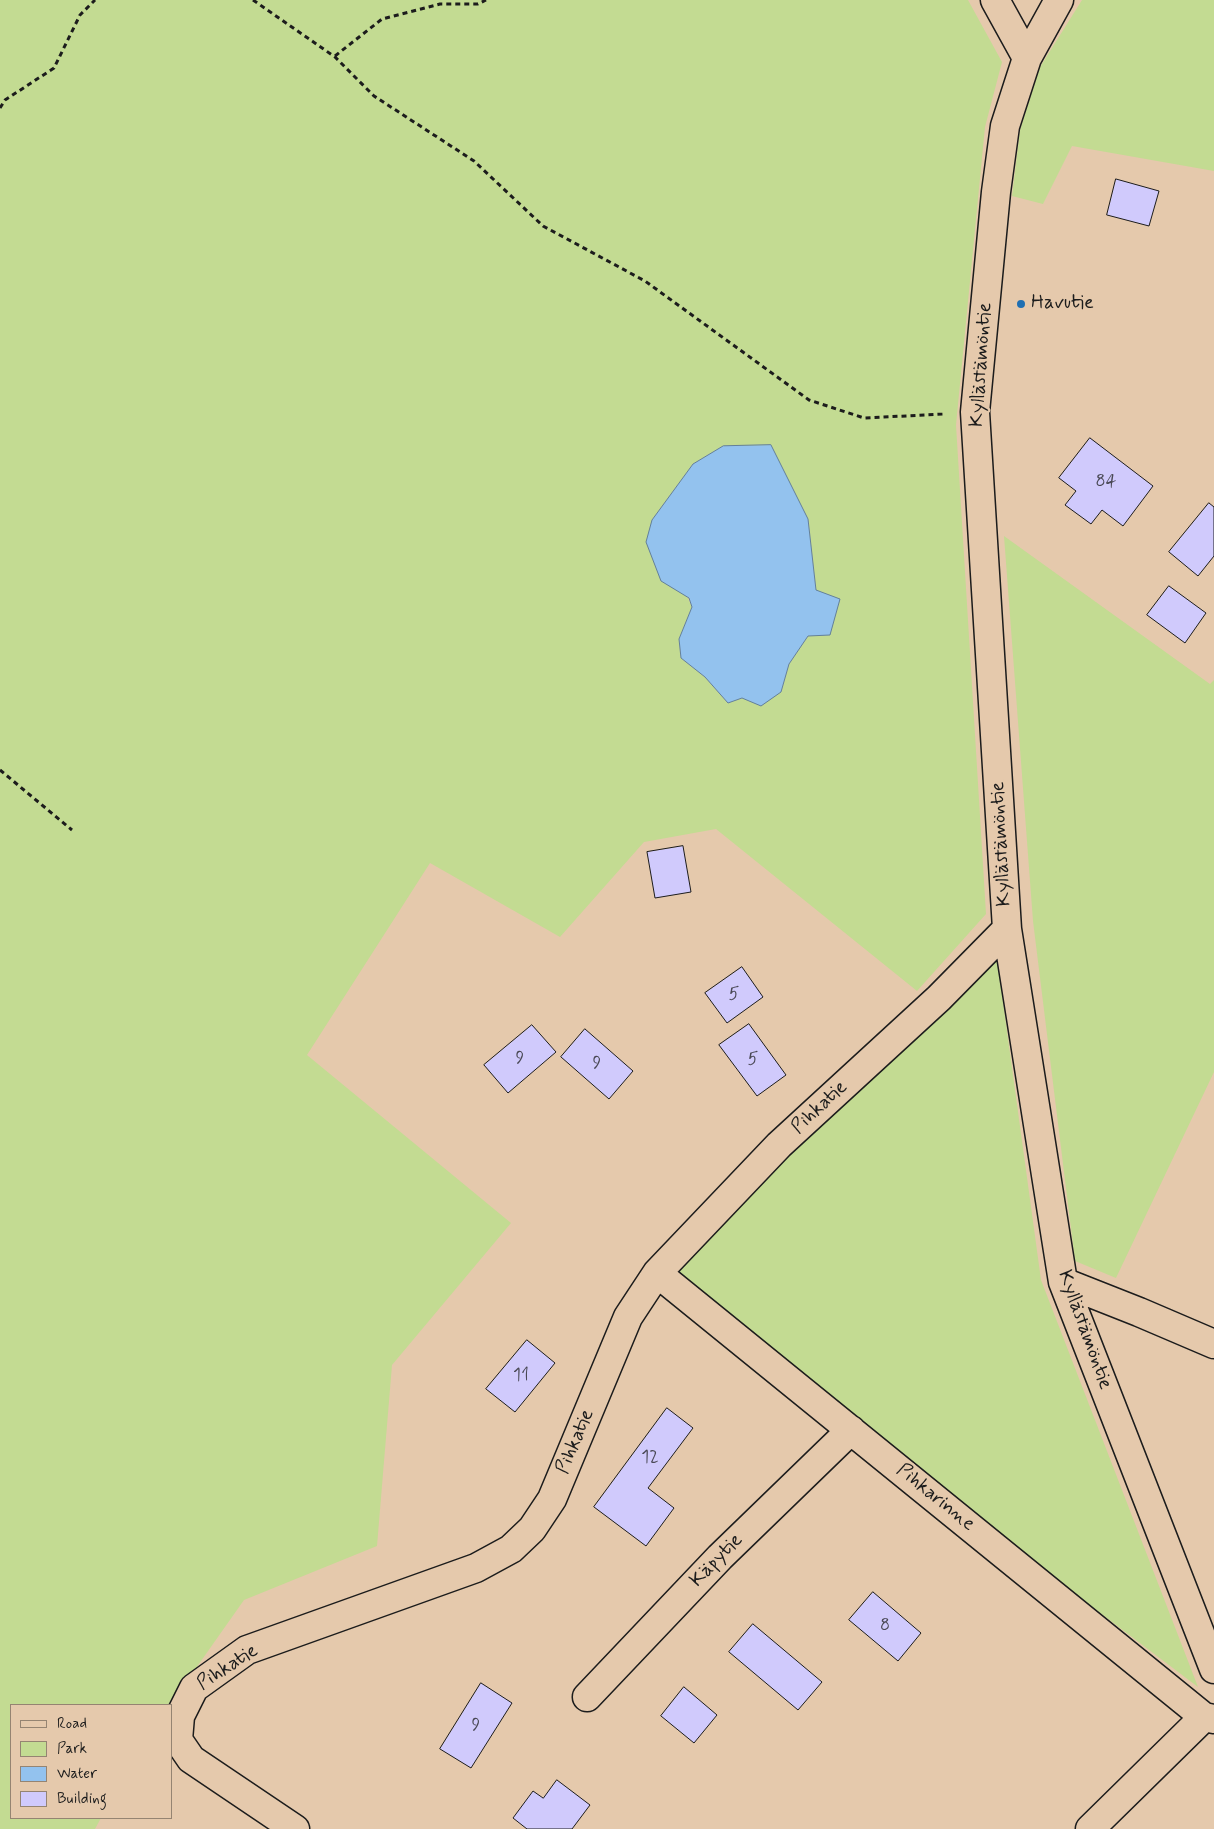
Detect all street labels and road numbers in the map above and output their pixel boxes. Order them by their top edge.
street label: Kyllästämöntie [966,302,998,428]
street label: Kyllästämöntie [987,781,1017,907]
street label: Pihkatie [787,1076,853,1140]
street label: Kyllästämöntie [1051,1267,1117,1393]
street label: Pihkatie [552,1406,600,1478]
street label: Pihkarinne [891,1459,979,1537]
street label: Käpytie [686,1529,748,1593]
street label: Pihkatie [193,1639,263,1697]

